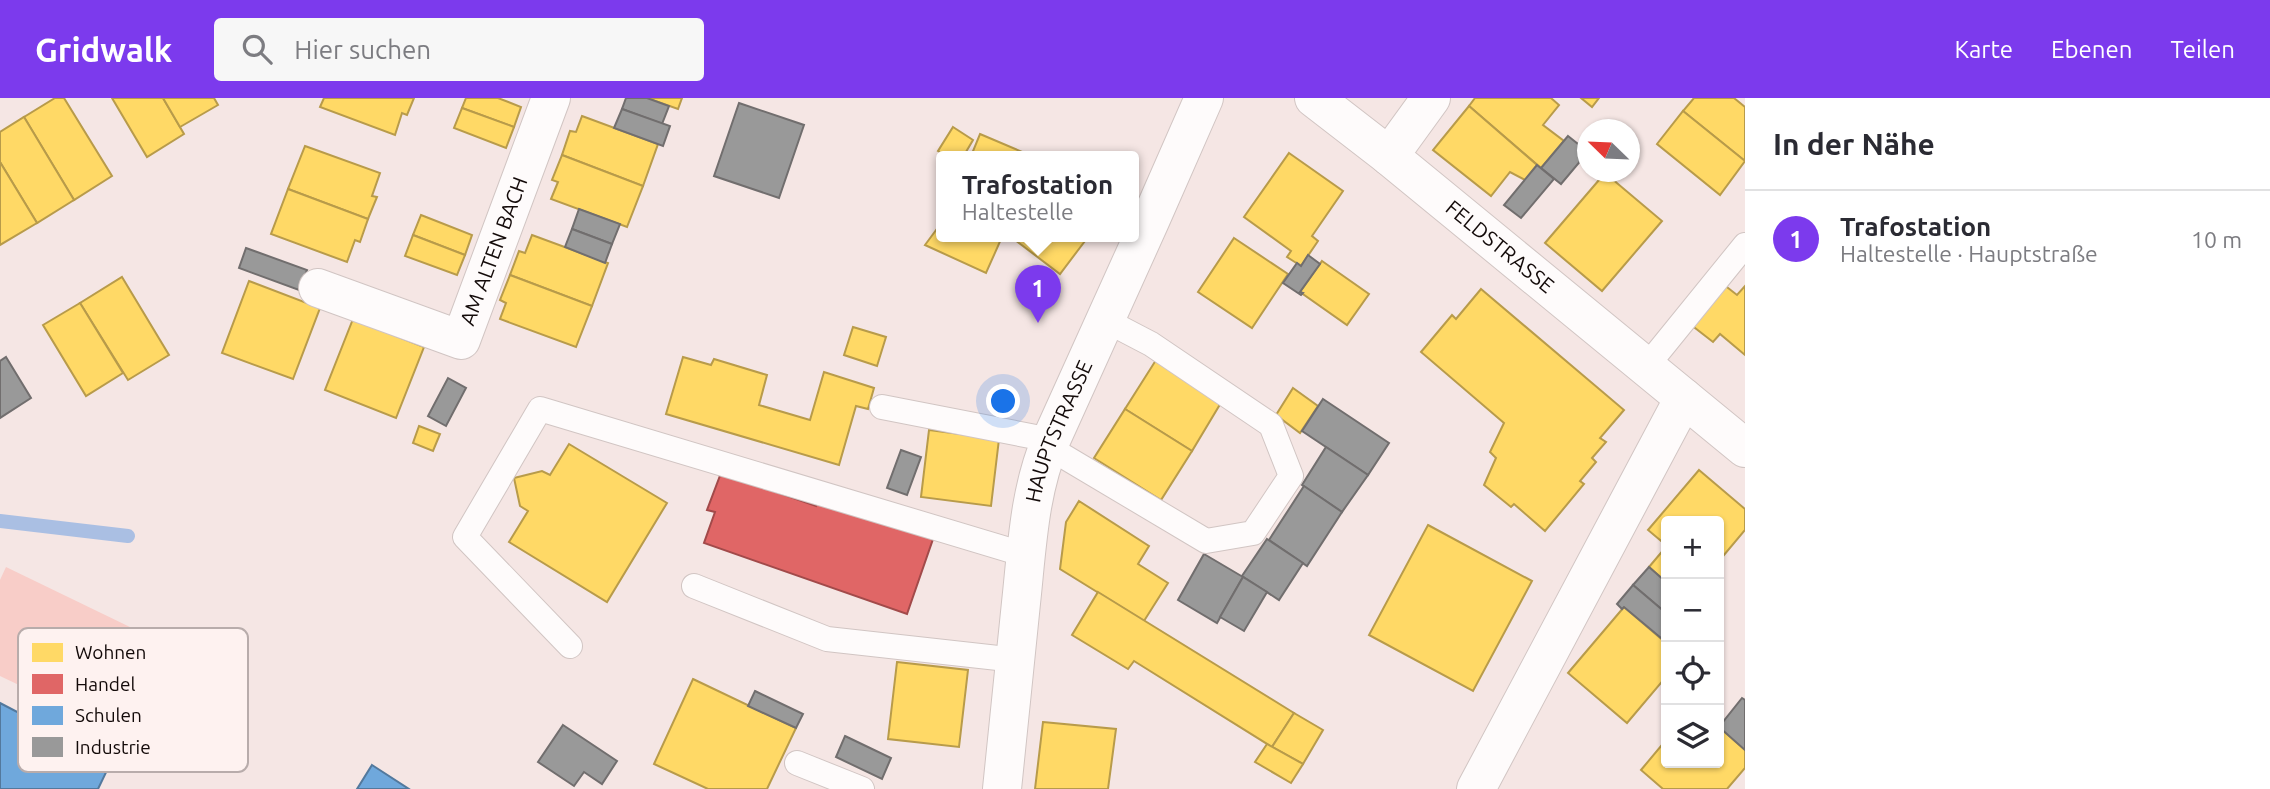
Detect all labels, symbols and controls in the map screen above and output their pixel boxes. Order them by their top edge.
search box [214,18,704,81]
icon: search [238,30,276,68]
text: Gridwalk [35,31,172,68]
text: Hier suchen [294,35,431,64]
text: Karte [1954,36,2013,63]
text: Ebenen [2051,36,2132,63]
text: Teilen [2170,36,2235,63]
north arrow [1577,119,1640,182]
text: In der Nähe [1773,127,1935,161]
popup [936,151,1139,242]
text: Trafostation [962,170,1113,199]
street label: AM ALTEN BACH [455,173,532,328]
street label: FELDSTRASSE [1442,195,1559,297]
text: Haltestelle [962,199,1074,224]
text: Trafostation [1840,212,1991,241]
text: 1 [1790,227,1802,252]
text: 10 m [2191,227,2242,252]
text: Haltestelle · Hauptstraße [1840,241,2098,266]
pin: 1 [1015,265,1061,323]
street label: HAUPTSTRASSE [1020,356,1097,504]
your location [986,384,1020,418]
map controls [1661,516,1724,768]
button: + [1661,516,1724,579]
button: − [1661,579,1724,642]
legend [18,628,248,772]
text: Wohnen [75,641,146,663]
button: locate [1661,642,1724,705]
text: Handel [75,673,135,695]
text: Schulen [75,704,142,726]
button: layers [1661,705,1724,768]
text: Industrie [75,736,151,758]

